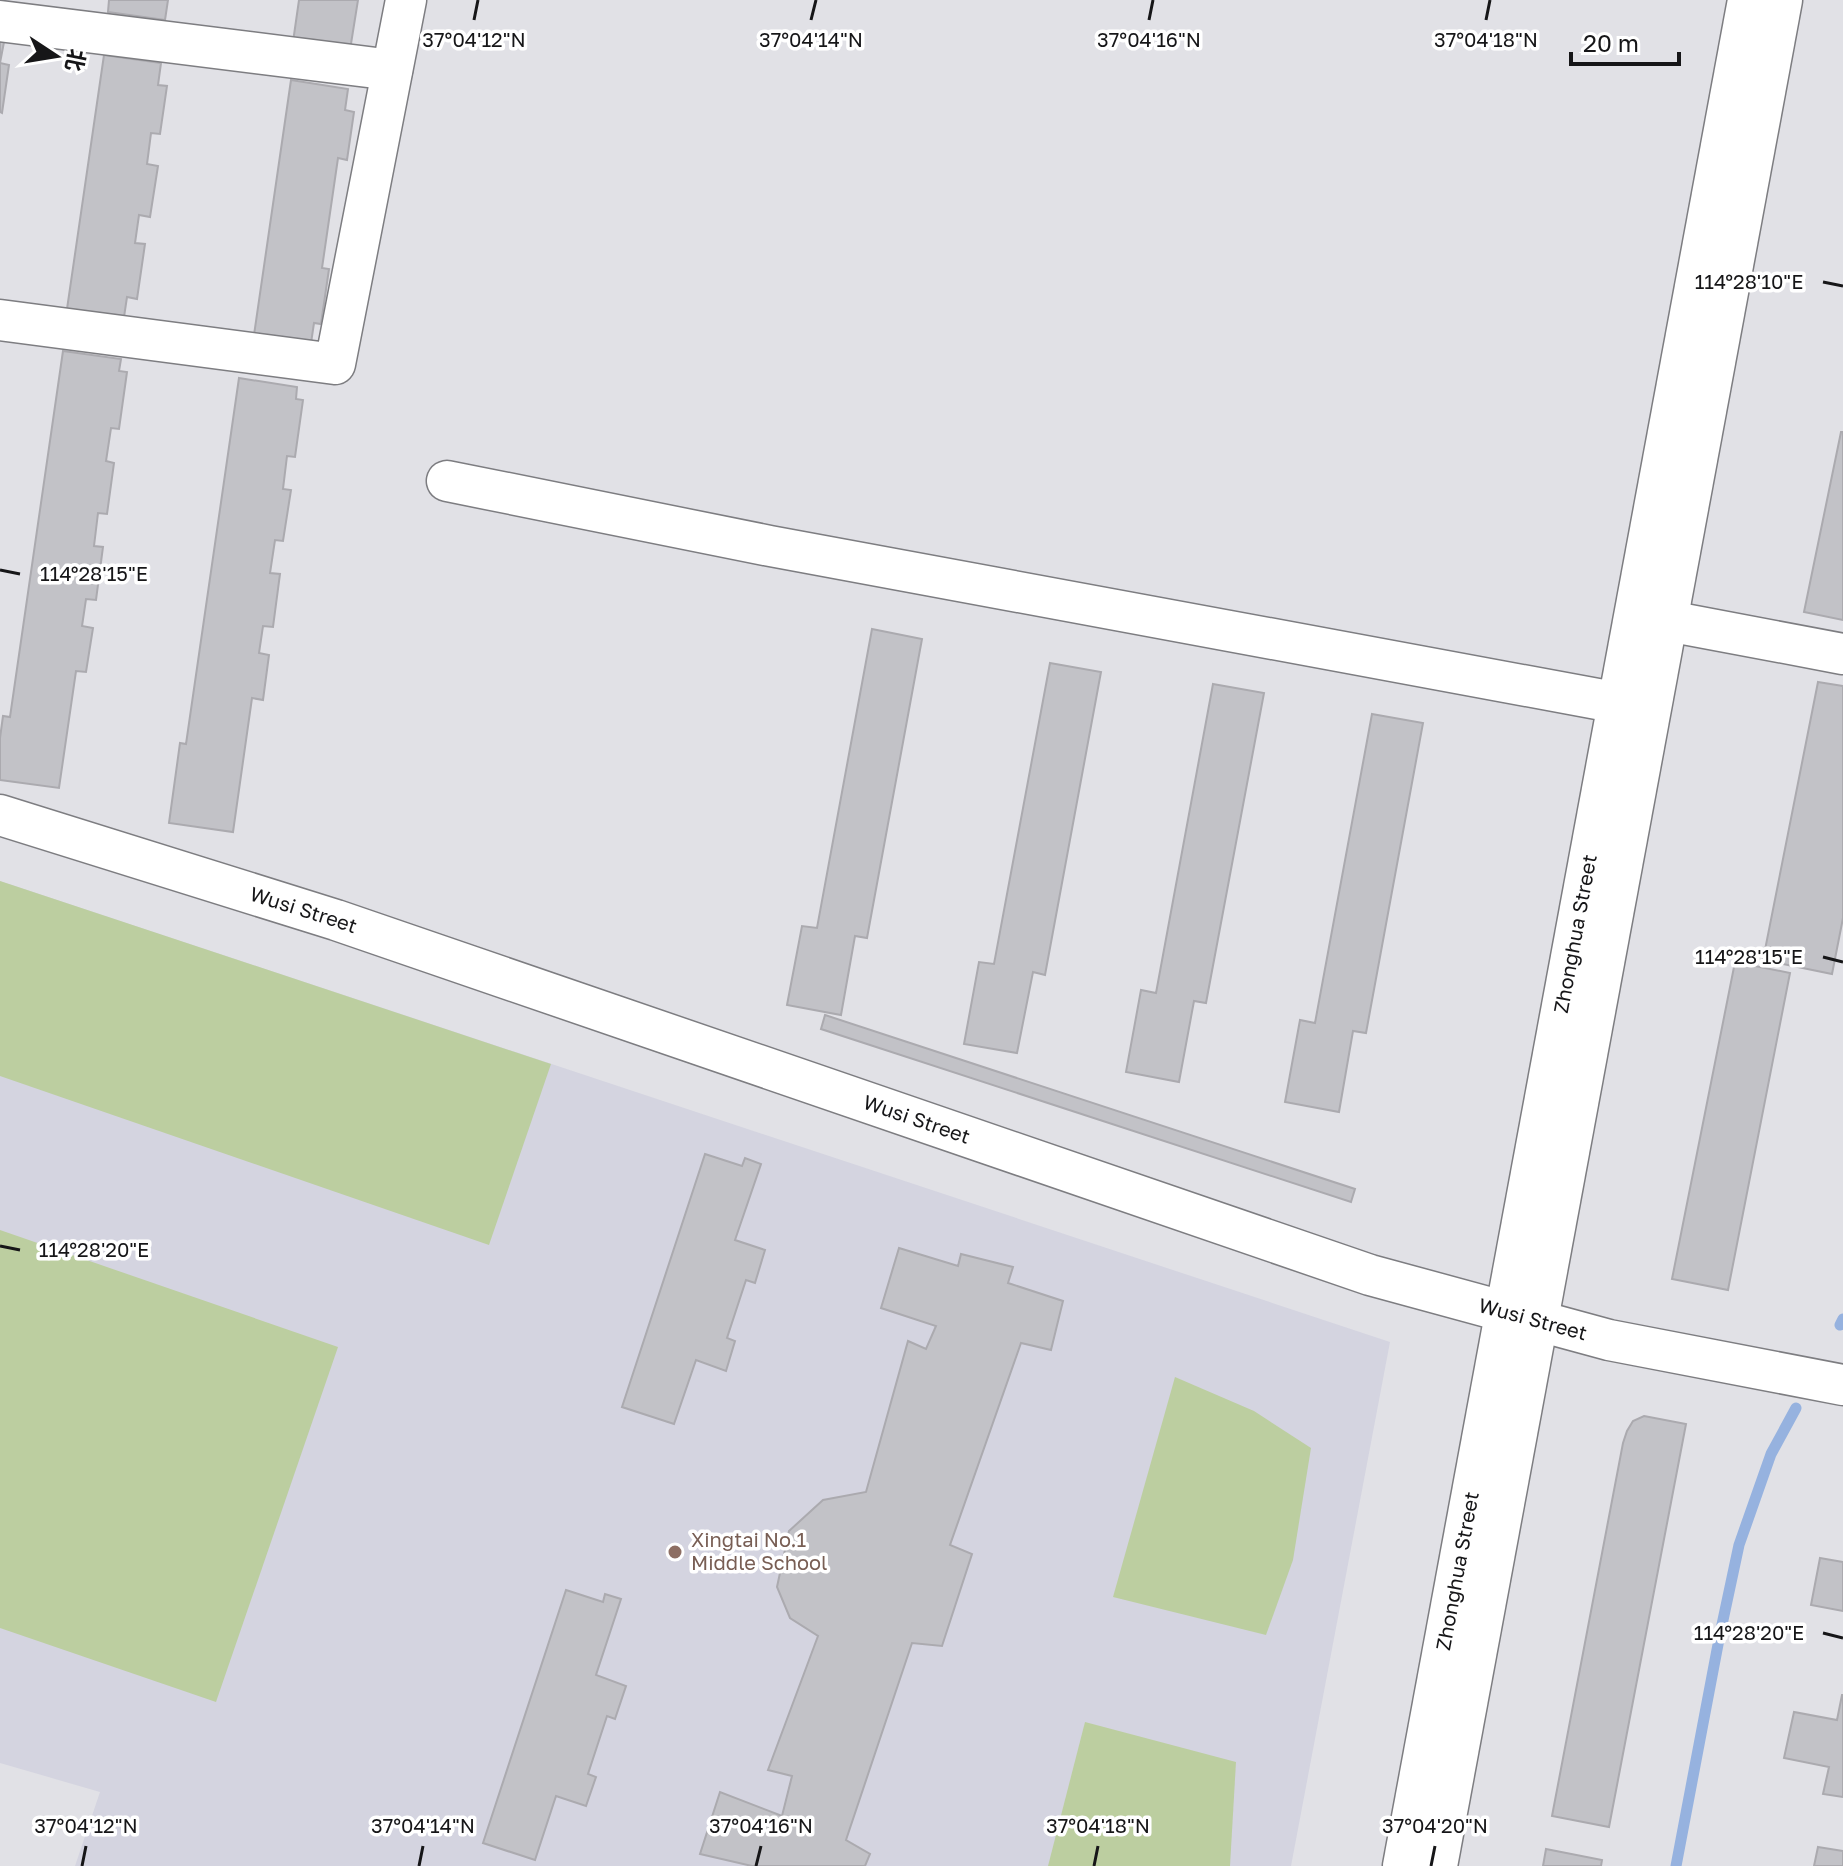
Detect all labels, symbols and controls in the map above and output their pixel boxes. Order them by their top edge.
north arrow [16,16,96,96]
scale bar [1571,16,1679,66]
text: 37°04'12"N [422,27,526,51]
text: 37°04'14"N [759,27,863,51]
text: 37°04'16"N [1097,27,1201,51]
text: 37°04'18"N [1434,27,1538,51]
text: 20 m [1583,28,1639,57]
text: 北 [61,47,92,74]
text: 114°28'10"E [1695,269,1803,293]
text: 114°28'15"E [40,561,148,585]
street label: Zhonghua Street [1548,852,1601,1015]
street label: Wusi Street [247,881,361,937]
text: 114°28'15"E [1695,944,1803,968]
street label: Wusi Street [861,1089,973,1148]
text: 114°28'20"E [39,1237,149,1261]
street label: Wusi Street [1476,1292,1590,1344]
street label: Zhonghua Street [1430,1490,1483,1652]
place label: Xingtai No.1 Middle School [691,1527,827,1574]
marker: Xingtai No.1 Middle School [666,1543,684,1561]
text: 114°28'20"E [1694,1620,1804,1644]
text: 37°04'12"N [34,1813,138,1837]
text: 37°04'14"N [371,1813,475,1837]
text: 37°04'16"N [709,1813,813,1837]
text: 37°04'18"N [1046,1813,1150,1837]
text: 37°04'20"N [1382,1813,1488,1837]

